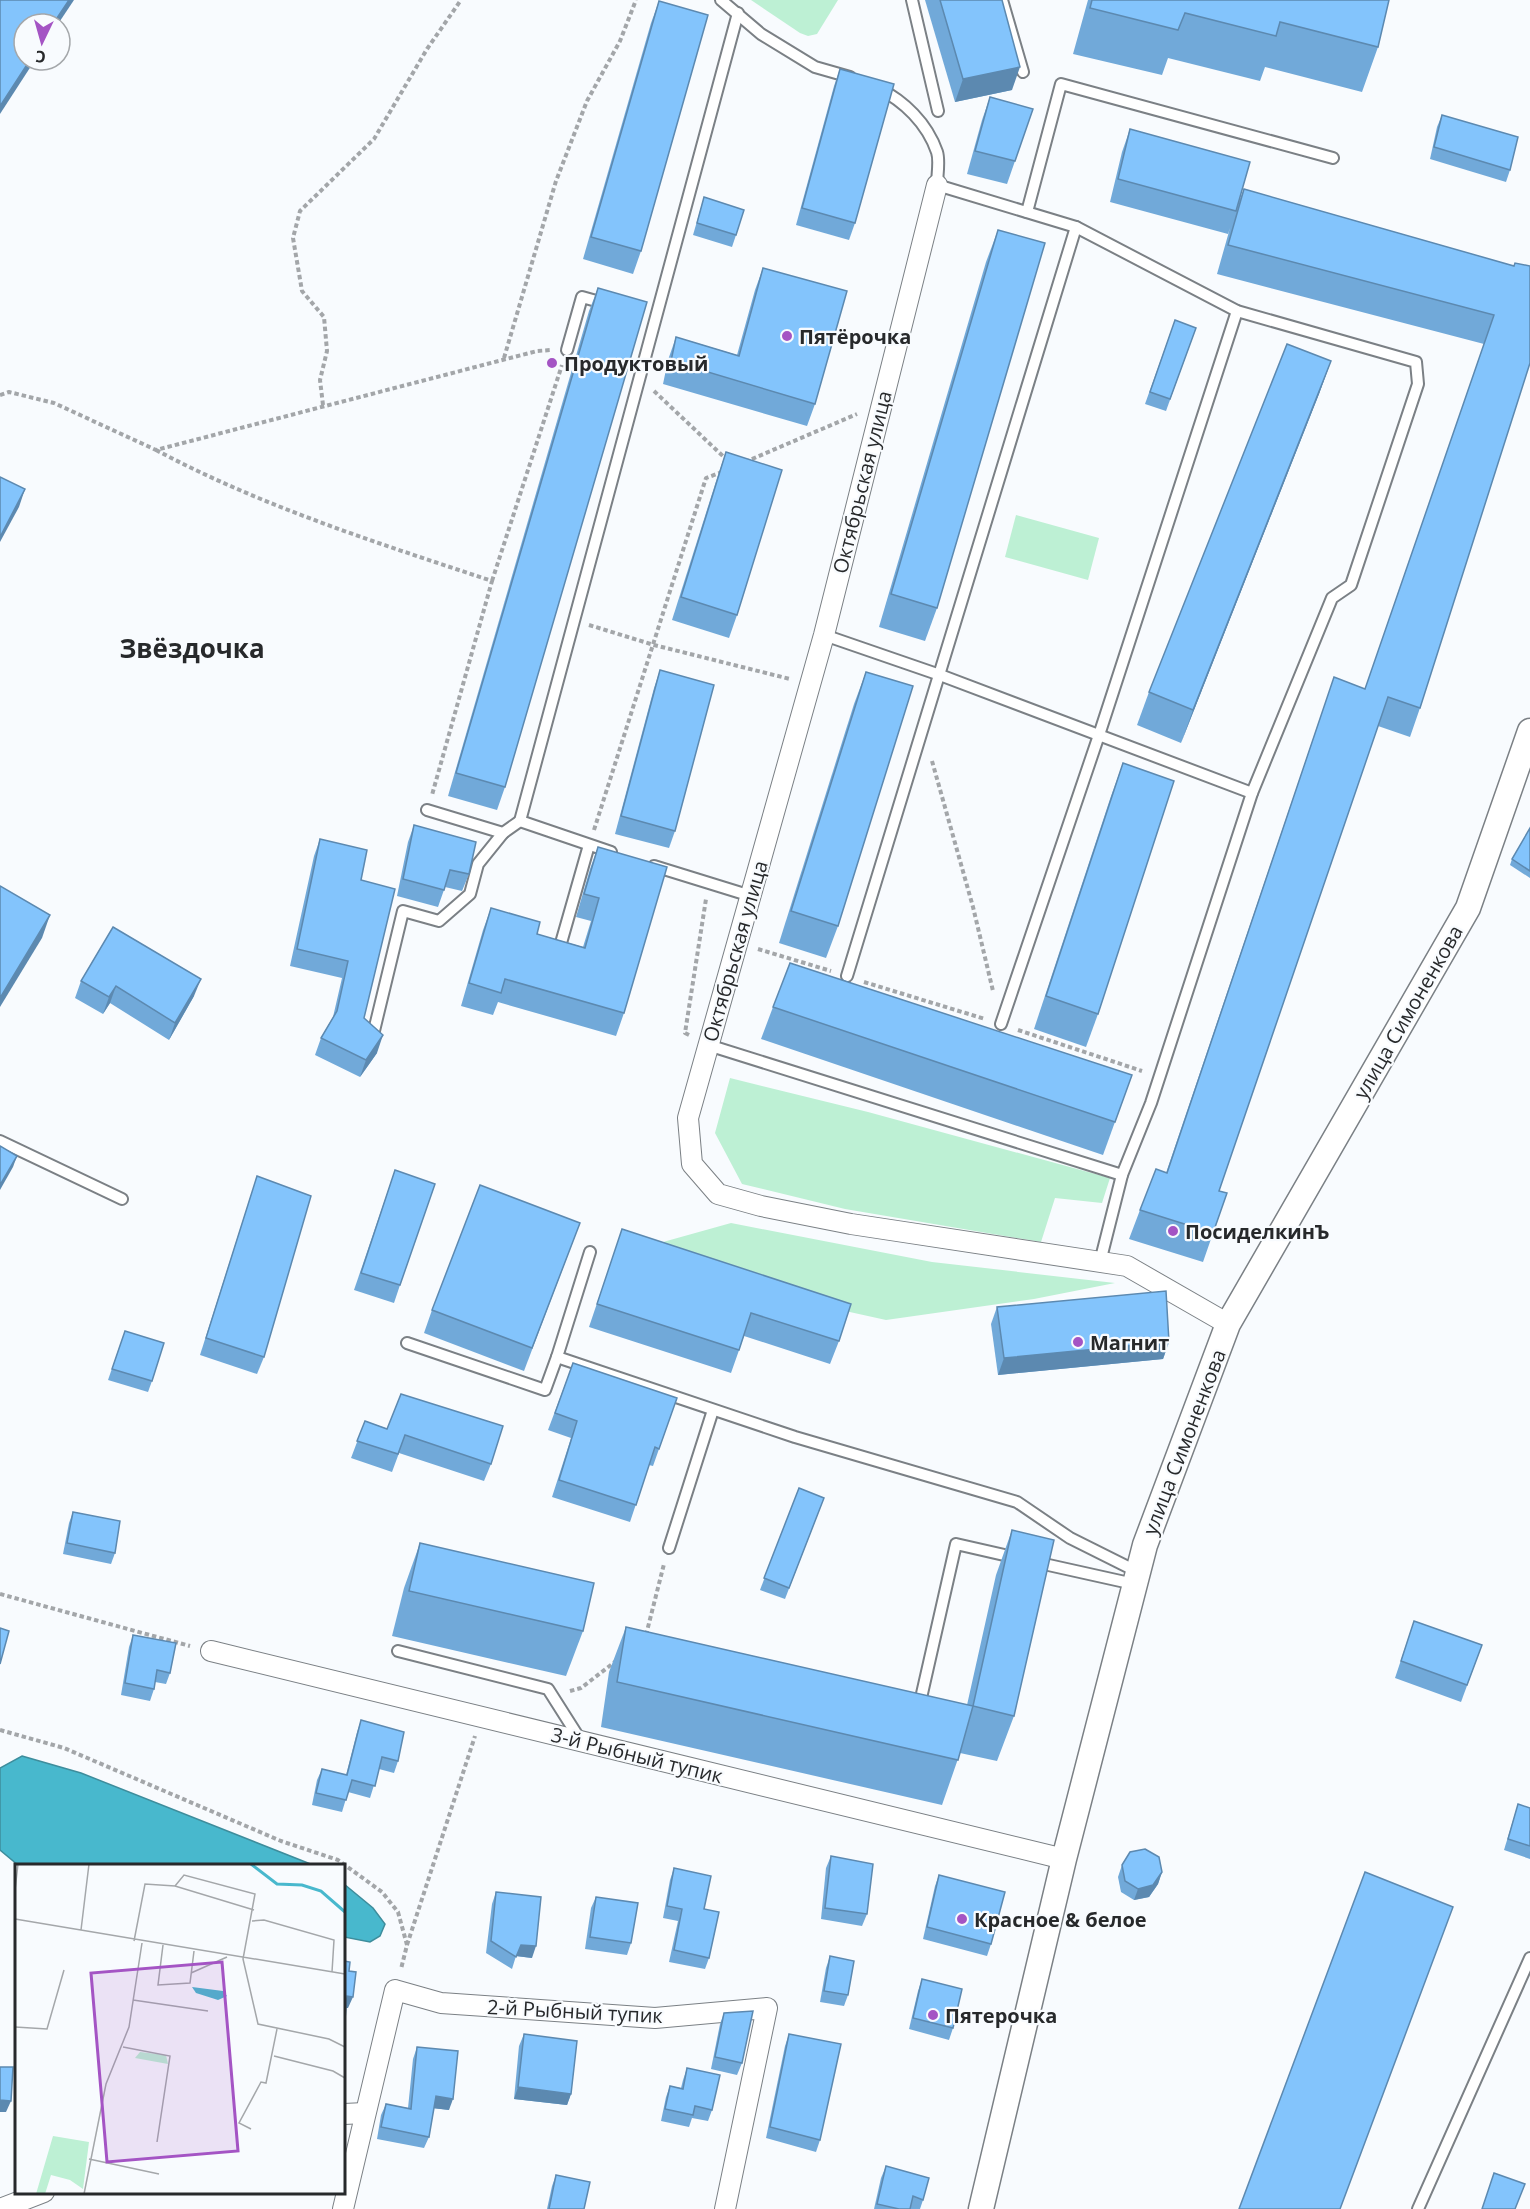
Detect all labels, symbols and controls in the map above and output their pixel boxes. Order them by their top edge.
north arrow [12,12,72,72]
text: С [35,46,47,68]
place label: Пятёрочка [799,323,911,350]
marker: Пятёрочка [780,329,794,343]
place label: Продуктовый [564,350,708,377]
marker: Продуктовый [545,356,559,370]
street label: Октябрьская улица [826,388,898,576]
district label: Звёздочка [119,630,265,666]
street label: Октябрьская улица [696,857,774,1045]
street label: улица Симоненкова [1347,920,1469,1104]
place label: ПосиделкинЪ [1185,1218,1330,1245]
marker: ПосиделкинЪ [1166,1224,1180,1238]
place label: Магнит [1090,1329,1169,1356]
marker: Магнит [1071,1335,1085,1349]
street label: улица Симоненкова [1136,1345,1232,1539]
street label: 3-й Рыбный тупик [548,1721,726,1790]
inset map [15,1864,345,2194]
place label: Красное & белое [974,1906,1147,1933]
marker: Красное & белое [955,1912,969,1926]
street label: 2-й Рыбный тупик [486,1993,664,2029]
place label: Пятерочка [945,2002,1057,2029]
marker: Пятерочка [926,2008,940,2022]

